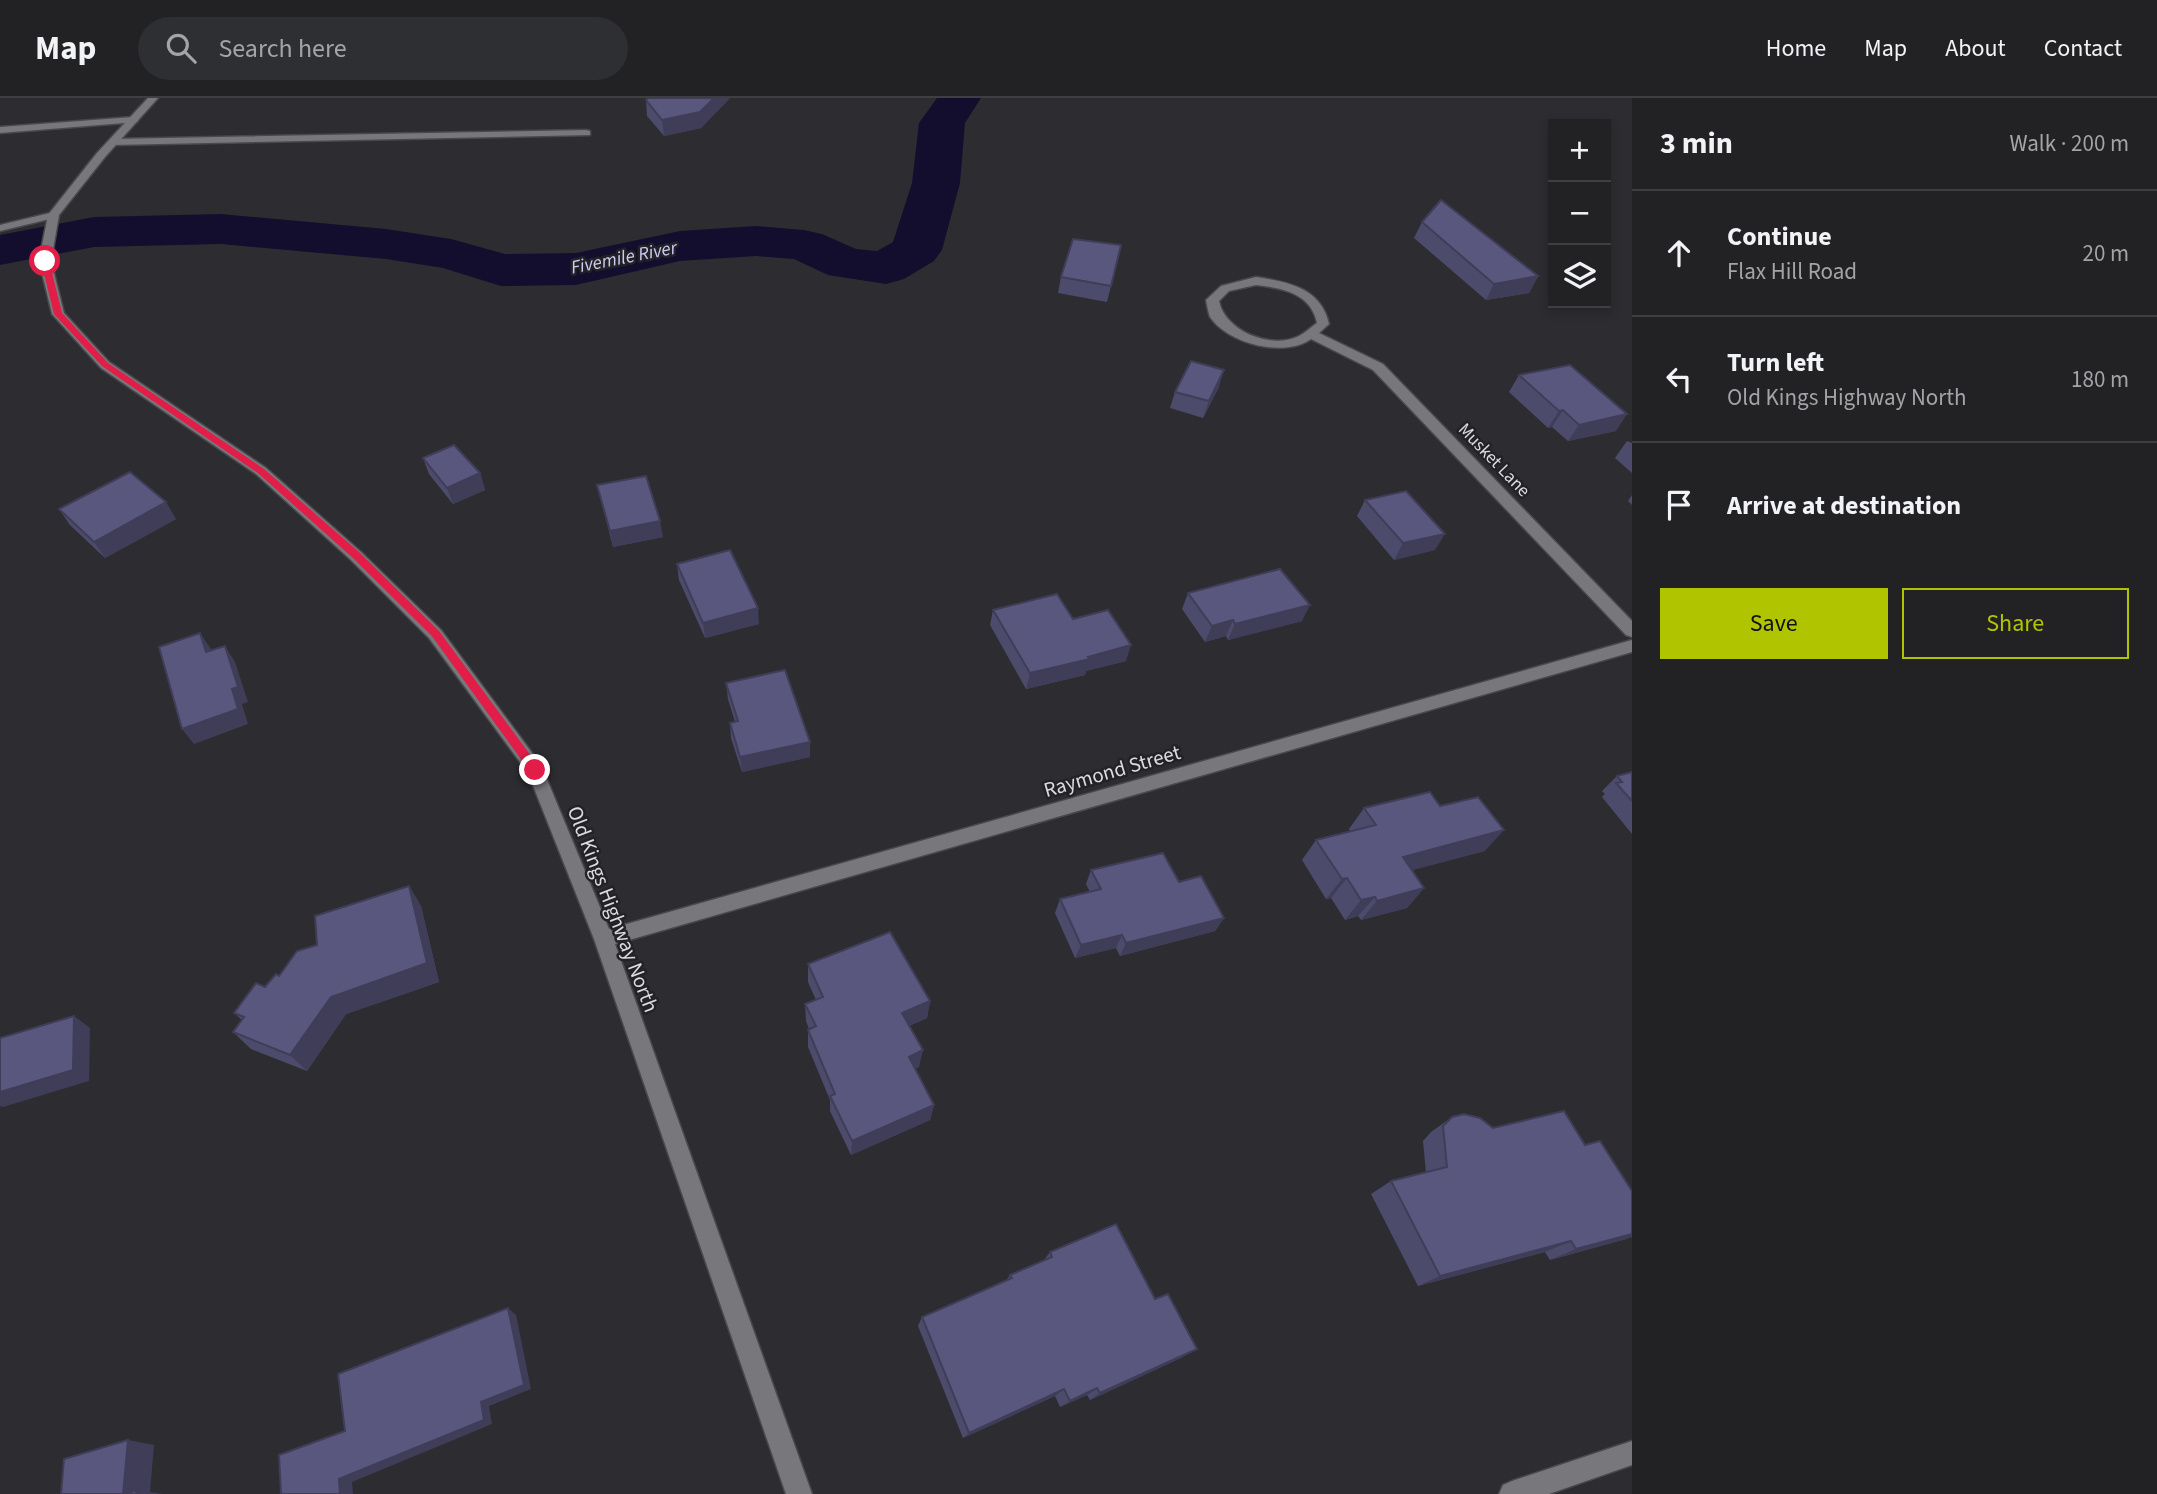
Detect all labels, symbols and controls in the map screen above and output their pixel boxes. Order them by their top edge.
search box [138,17,628,80]
text: Map [35,25,96,72]
icon: search [162,29,200,67]
text: Search here [218,30,347,67]
text: Home [1766,31,1826,66]
text: Map [1864,31,1907,66]
text: About [1945,31,2006,66]
text: Contact [2044,31,2122,66]
map controls [1548,119,1611,308]
button: + [1548,119,1611,182]
text: 3 min [1660,122,1733,165]
text: Walk · 200 m [2010,127,2129,160]
button: − [1548,182,1611,245]
text: Continue [1727,218,1832,255]
water label: Fivemile River [569,234,681,282]
icon: ahead [1660,234,1698,272]
text: 20 m [2082,237,2129,270]
route start [29,245,60,276]
button: layers [1548,245,1611,308]
text: Flax Hill Road [1727,255,1857,288]
text: Turn left [1727,344,1824,381]
icon: left [1660,360,1698,398]
text: 180 m [2071,363,2129,396]
text: Old Kings Highway North [1727,381,1967,414]
street label: Musket Lane [1452,417,1536,503]
icon: arrive [1660,486,1698,524]
text: Arrive at destination [1727,487,1961,524]
button: Save [1660,588,1888,659]
button: Share [1902,588,2129,659]
street label: Raymond Street [1040,737,1184,805]
route end [519,754,550,785]
street label: Old Kings Highway North [560,802,666,1016]

